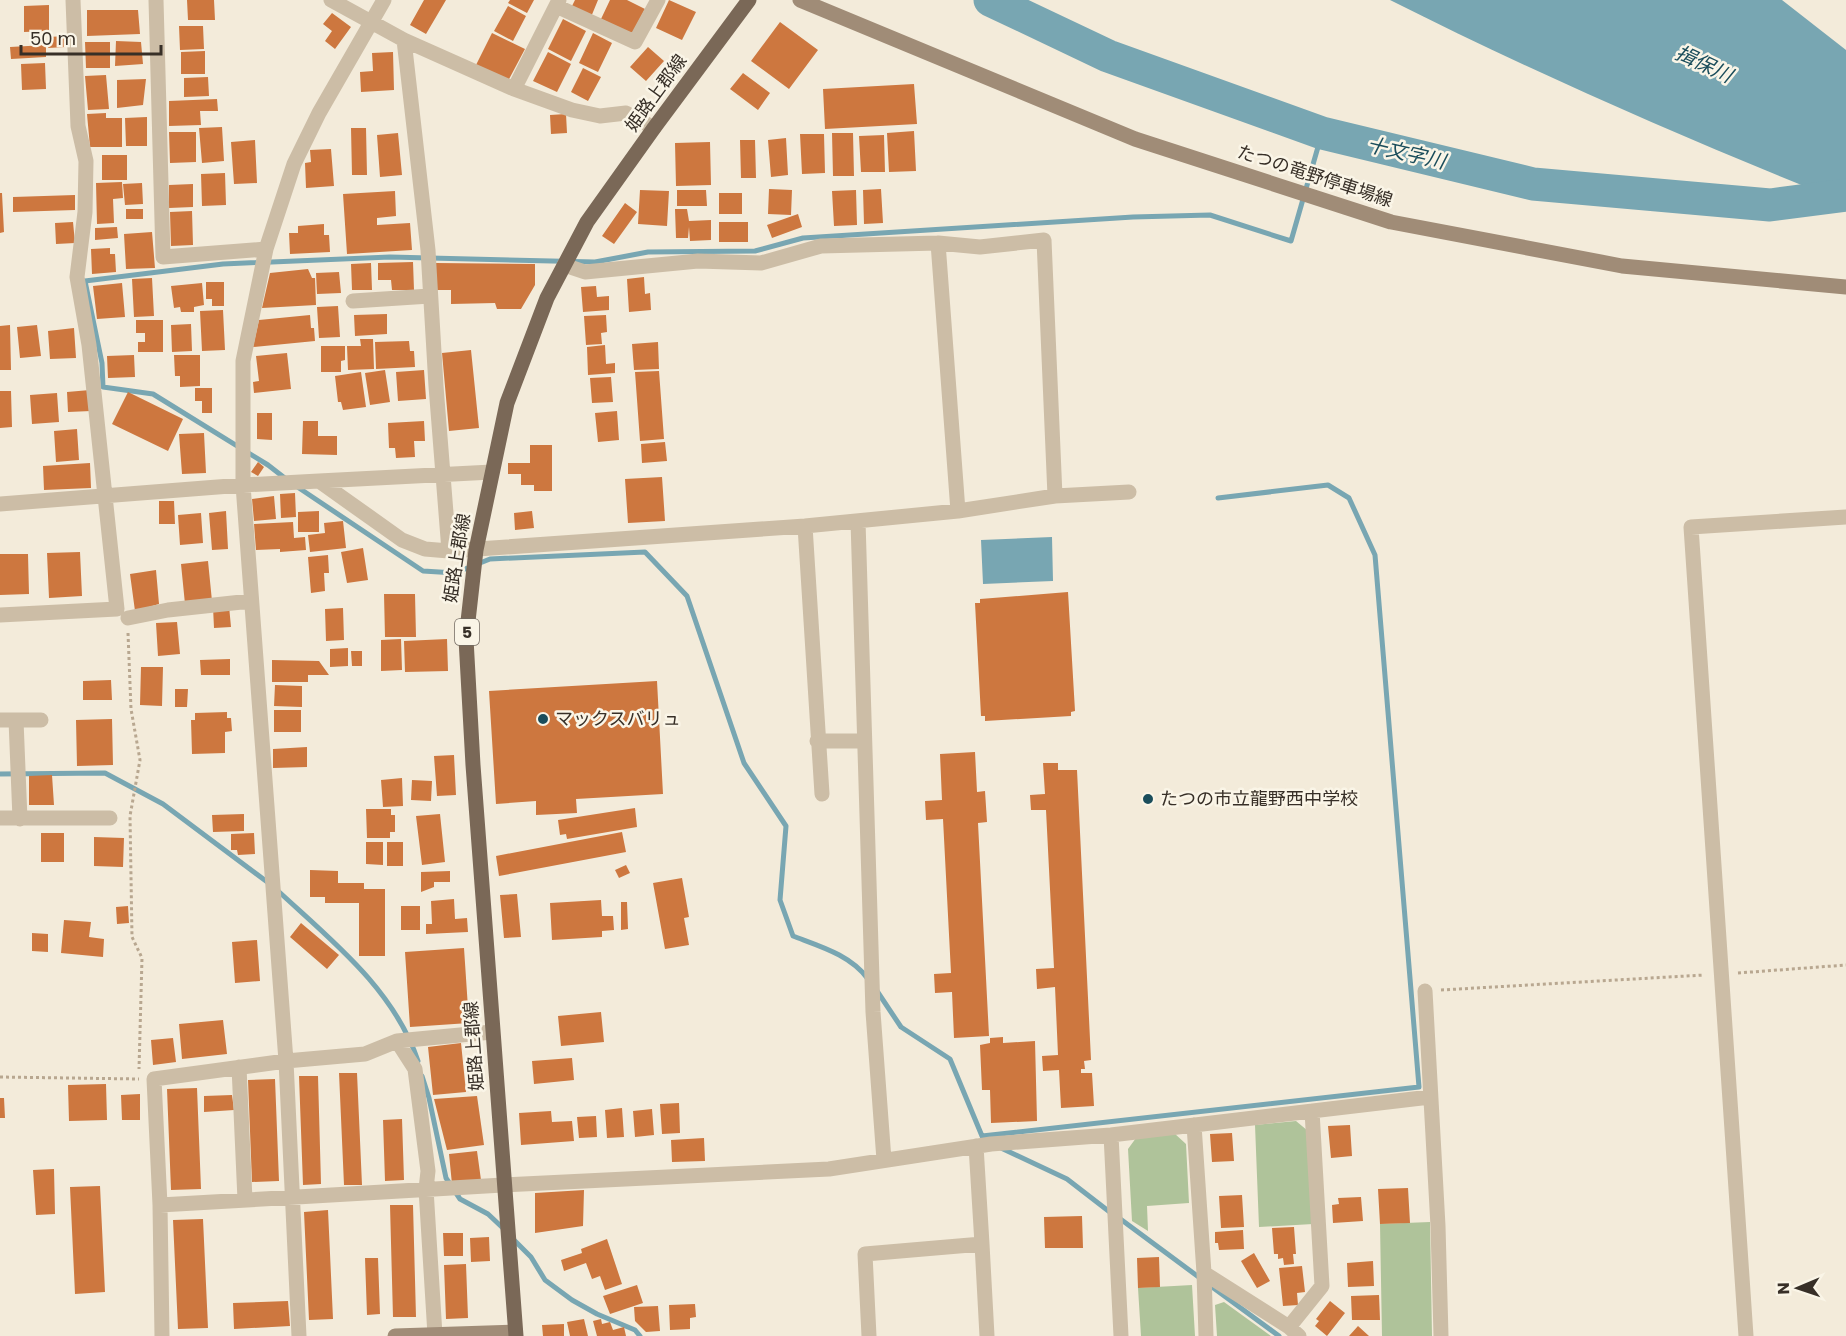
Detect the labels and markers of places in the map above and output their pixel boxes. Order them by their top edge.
place label: マックスバリュ [555,706,680,731]
marker: マックスバリュ [536,712,550,726]
place label: たつの市立龍野西中学校 [1160,786,1358,811]
marker: たつの市立龍野西中学校 [1141,792,1155,806]

